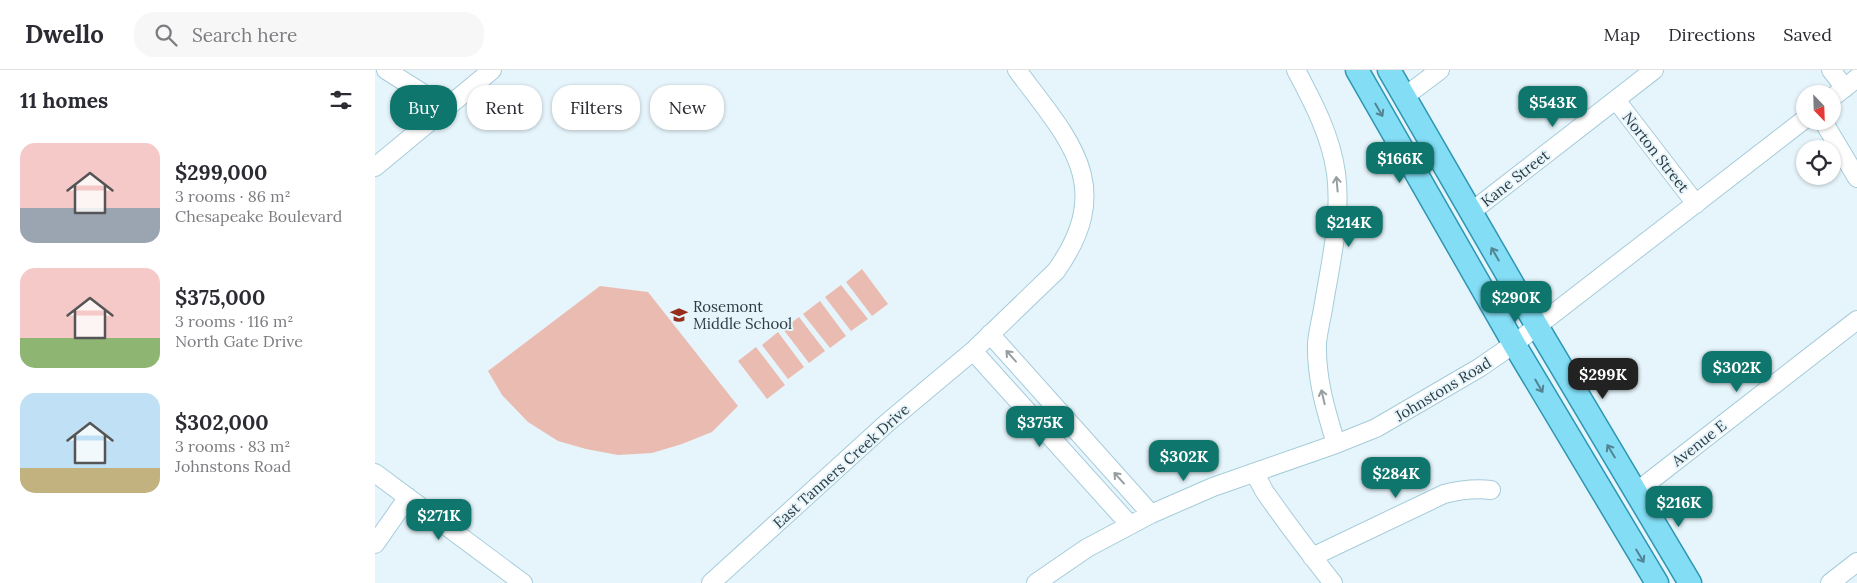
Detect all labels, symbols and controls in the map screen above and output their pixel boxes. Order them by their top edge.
search box [134,12,484,57]
text: Dwello [25,19,104,50]
icon: search [152,21,180,49]
text: Search here [192,23,297,47]
text: Map [1604,23,1640,46]
text: Directions [1668,23,1755,46]
text: Saved [1783,23,1832,46]
chip: Buy [390,85,457,130]
chip: Rent [467,85,542,130]
chip: Filters [552,85,640,130]
chip: New [650,85,724,130]
pin: $543K [1518,85,1588,128]
north arrow [1796,85,1841,130]
map controls [1796,85,1841,185]
icon: filters [327,86,355,114]
text: 11 homes [20,87,108,114]
text: $543K [1529,92,1577,112]
one-way arrow [1375,102,1385,117]
street label: Norton Street [1619,108,1693,196]
button: locate [1796,140,1841,185]
pin: $166K [1365,142,1435,184]
street label: Kane Street [1477,145,1553,211]
text: $166K [1377,148,1423,168]
text: $299,000 [175,159,267,186]
icon: home [60,163,120,223]
one-way arrow [1332,177,1341,193]
text: 3 rooms · 86 m² [175,186,291,206]
text: Chesapeake Boulevard [175,206,342,226]
pin: $214K [1314,206,1384,248]
text: $214K [1327,212,1371,232]
one-way arrow [1490,247,1500,262]
pin: $290K [1481,280,1551,323]
text: $375,000 [175,284,265,311]
text: $290K [1492,287,1540,307]
icon: home [60,288,120,348]
place label: Rosemont Middle School [693,297,792,333]
school or university icon: Rosemont Middle School [669,305,689,325]
text: 3 rooms · 116 m² [175,311,293,331]
text: North Gate Drive [175,331,303,351]
one-way arrow [1005,350,1016,363]
pin: $302K [1702,350,1772,393]
street label: Johnstons Road [1391,353,1495,426]
text: $302K [1713,357,1761,377]
pin: $299K [1568,358,1638,400]
text: $299K [1579,364,1627,384]
one-way arrow [1535,379,1545,393]
one-way arrow [1318,390,1327,406]
street label: East Tanners Creek Drive [769,400,913,532]
pin: $375K [1005,406,1075,448]
text: $302,000 [175,409,269,436]
text: $375K [1017,412,1063,432]
icon: home [60,413,120,473]
street label: Avenue E [1667,416,1730,471]
text: 3 rooms · 83 m² [175,436,290,456]
pin: $302K [1149,440,1219,482]
one-way arrow [1606,444,1616,458]
text: $302K [1160,446,1208,466]
text: Johnstons Road [175,456,291,476]
pin: $284K [1361,456,1431,499]
text: $284K [1372,463,1420,483]
one-way arrow [1113,471,1125,484]
pin: $216K [1644,486,1714,528]
text: $216K [1656,492,1702,512]
pin: $271K [404,498,474,541]
text: $271K [417,505,461,525]
one-way arrow [1636,548,1646,562]

